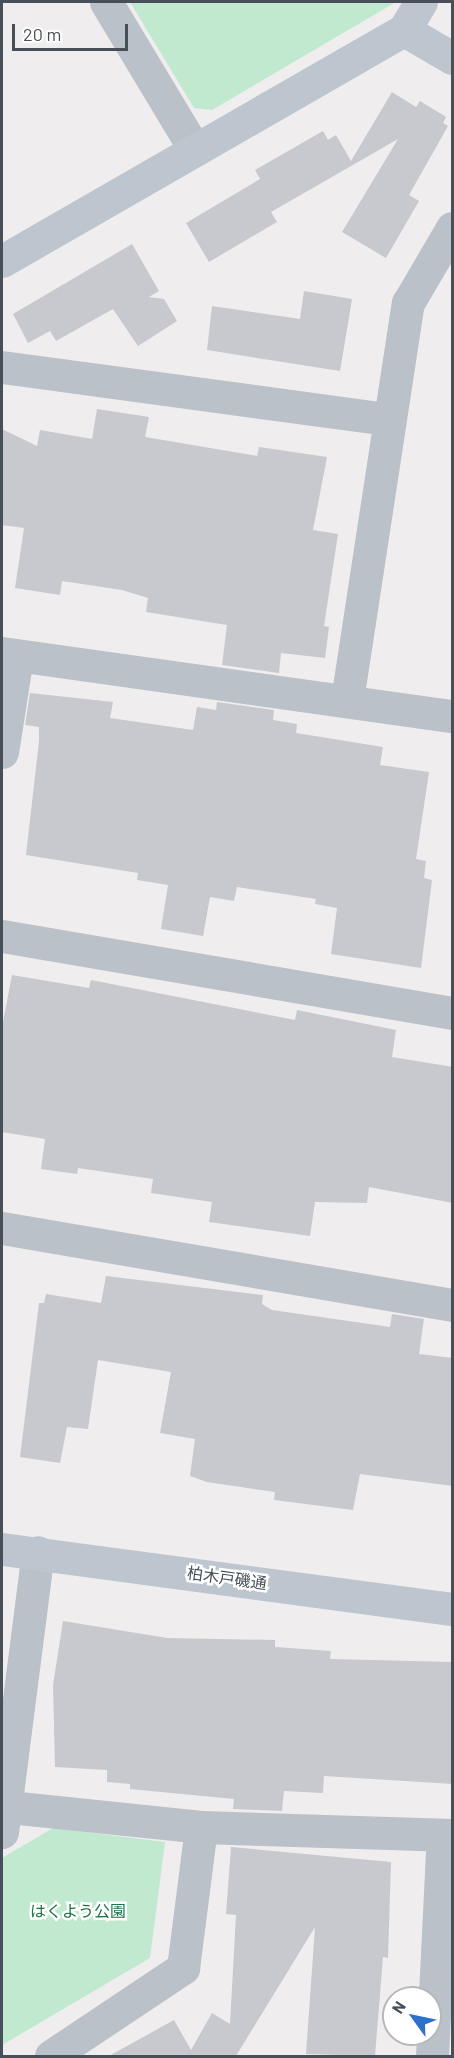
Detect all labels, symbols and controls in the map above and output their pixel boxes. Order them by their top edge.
scale bar [15,12,130,50]
text: 20 m [23,23,61,45]
street label: 柏木戸磯通 [186,1563,268,1593]
park label: はくよう公園 [30,1901,126,1921]
north arrow [382,1986,442,2046]
text: N [387,1997,409,2017]

